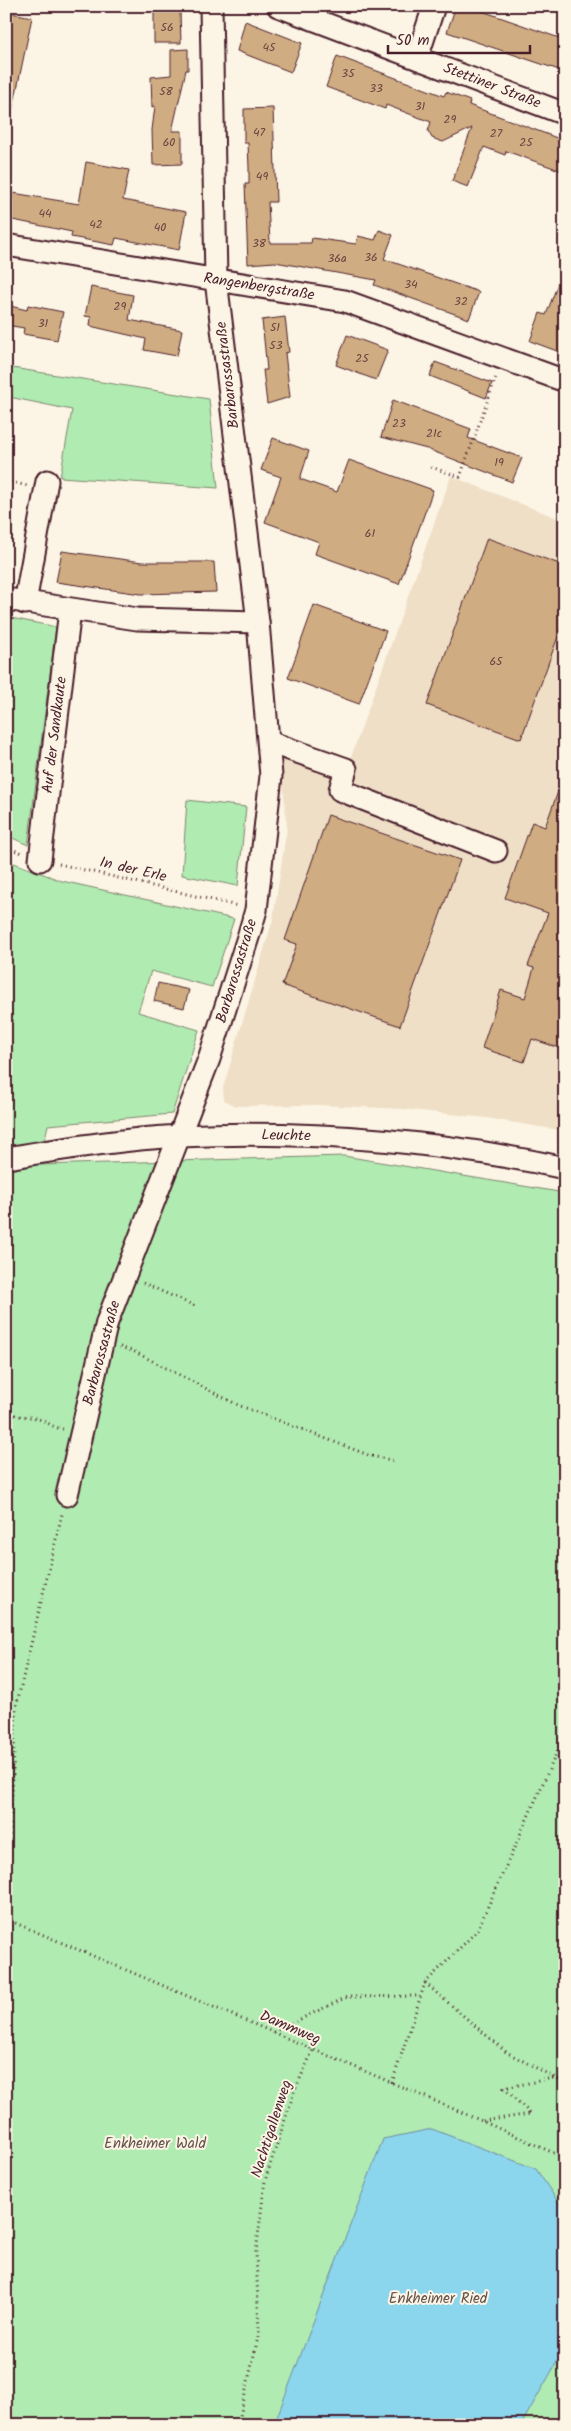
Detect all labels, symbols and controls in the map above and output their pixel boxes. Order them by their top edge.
house number: 56 [160,18,174,37]
scale bar [388,22,531,54]
text: 50 m [396,29,430,53]
house number: 45 [262,38,277,57]
street label: Stettiner Straße [440,56,544,116]
house number: 35 [341,64,356,83]
house number: 33 [369,79,383,98]
house number: 58 [159,82,174,101]
house number: 31 [415,97,426,116]
house number: 29 [444,110,457,129]
house number: 47 [253,123,266,142]
house number: 27 [490,124,503,143]
house number: 60 [163,133,175,152]
house number: 25 [519,133,534,152]
house number: 49 [256,167,268,186]
house number: 44 [38,204,52,223]
house number: 42 [89,215,103,234]
house number: 40 [154,218,166,237]
house number: 38 [252,234,267,253]
house number: 36 [364,248,378,267]
house number: 36a [327,249,347,268]
street label: Rangenbergstraße [202,266,316,308]
house number: 34 [404,275,418,294]
house number: 32 [454,292,468,311]
house number: 29 [114,297,127,316]
house number: 31 [38,314,49,333]
house number: 51 [270,318,280,337]
street label: Barbarossastraße [209,320,246,430]
house number: 53 [269,336,283,355]
house number: 25 [355,349,370,368]
house number: 23 [392,414,406,433]
house number: 21c [426,424,442,443]
house number: 19 [494,453,504,472]
house number: 61 [365,524,375,543]
house number: 65 [489,652,504,671]
street label: Auf der Sandkaute [36,675,74,795]
street label: In der Erle [97,851,169,889]
street label: Barbarossastraße [210,916,264,1026]
street label: Leuchte [261,1124,311,1148]
street label: Barbarossastraße [76,1298,128,1408]
street label: Dammweg [256,2004,324,2052]
street label: Nachtigallenweg [245,2077,299,2181]
park label: Enkheimer Wald [104,2132,206,2156]
park label: Enkheimer Ried [389,2287,488,2311]

